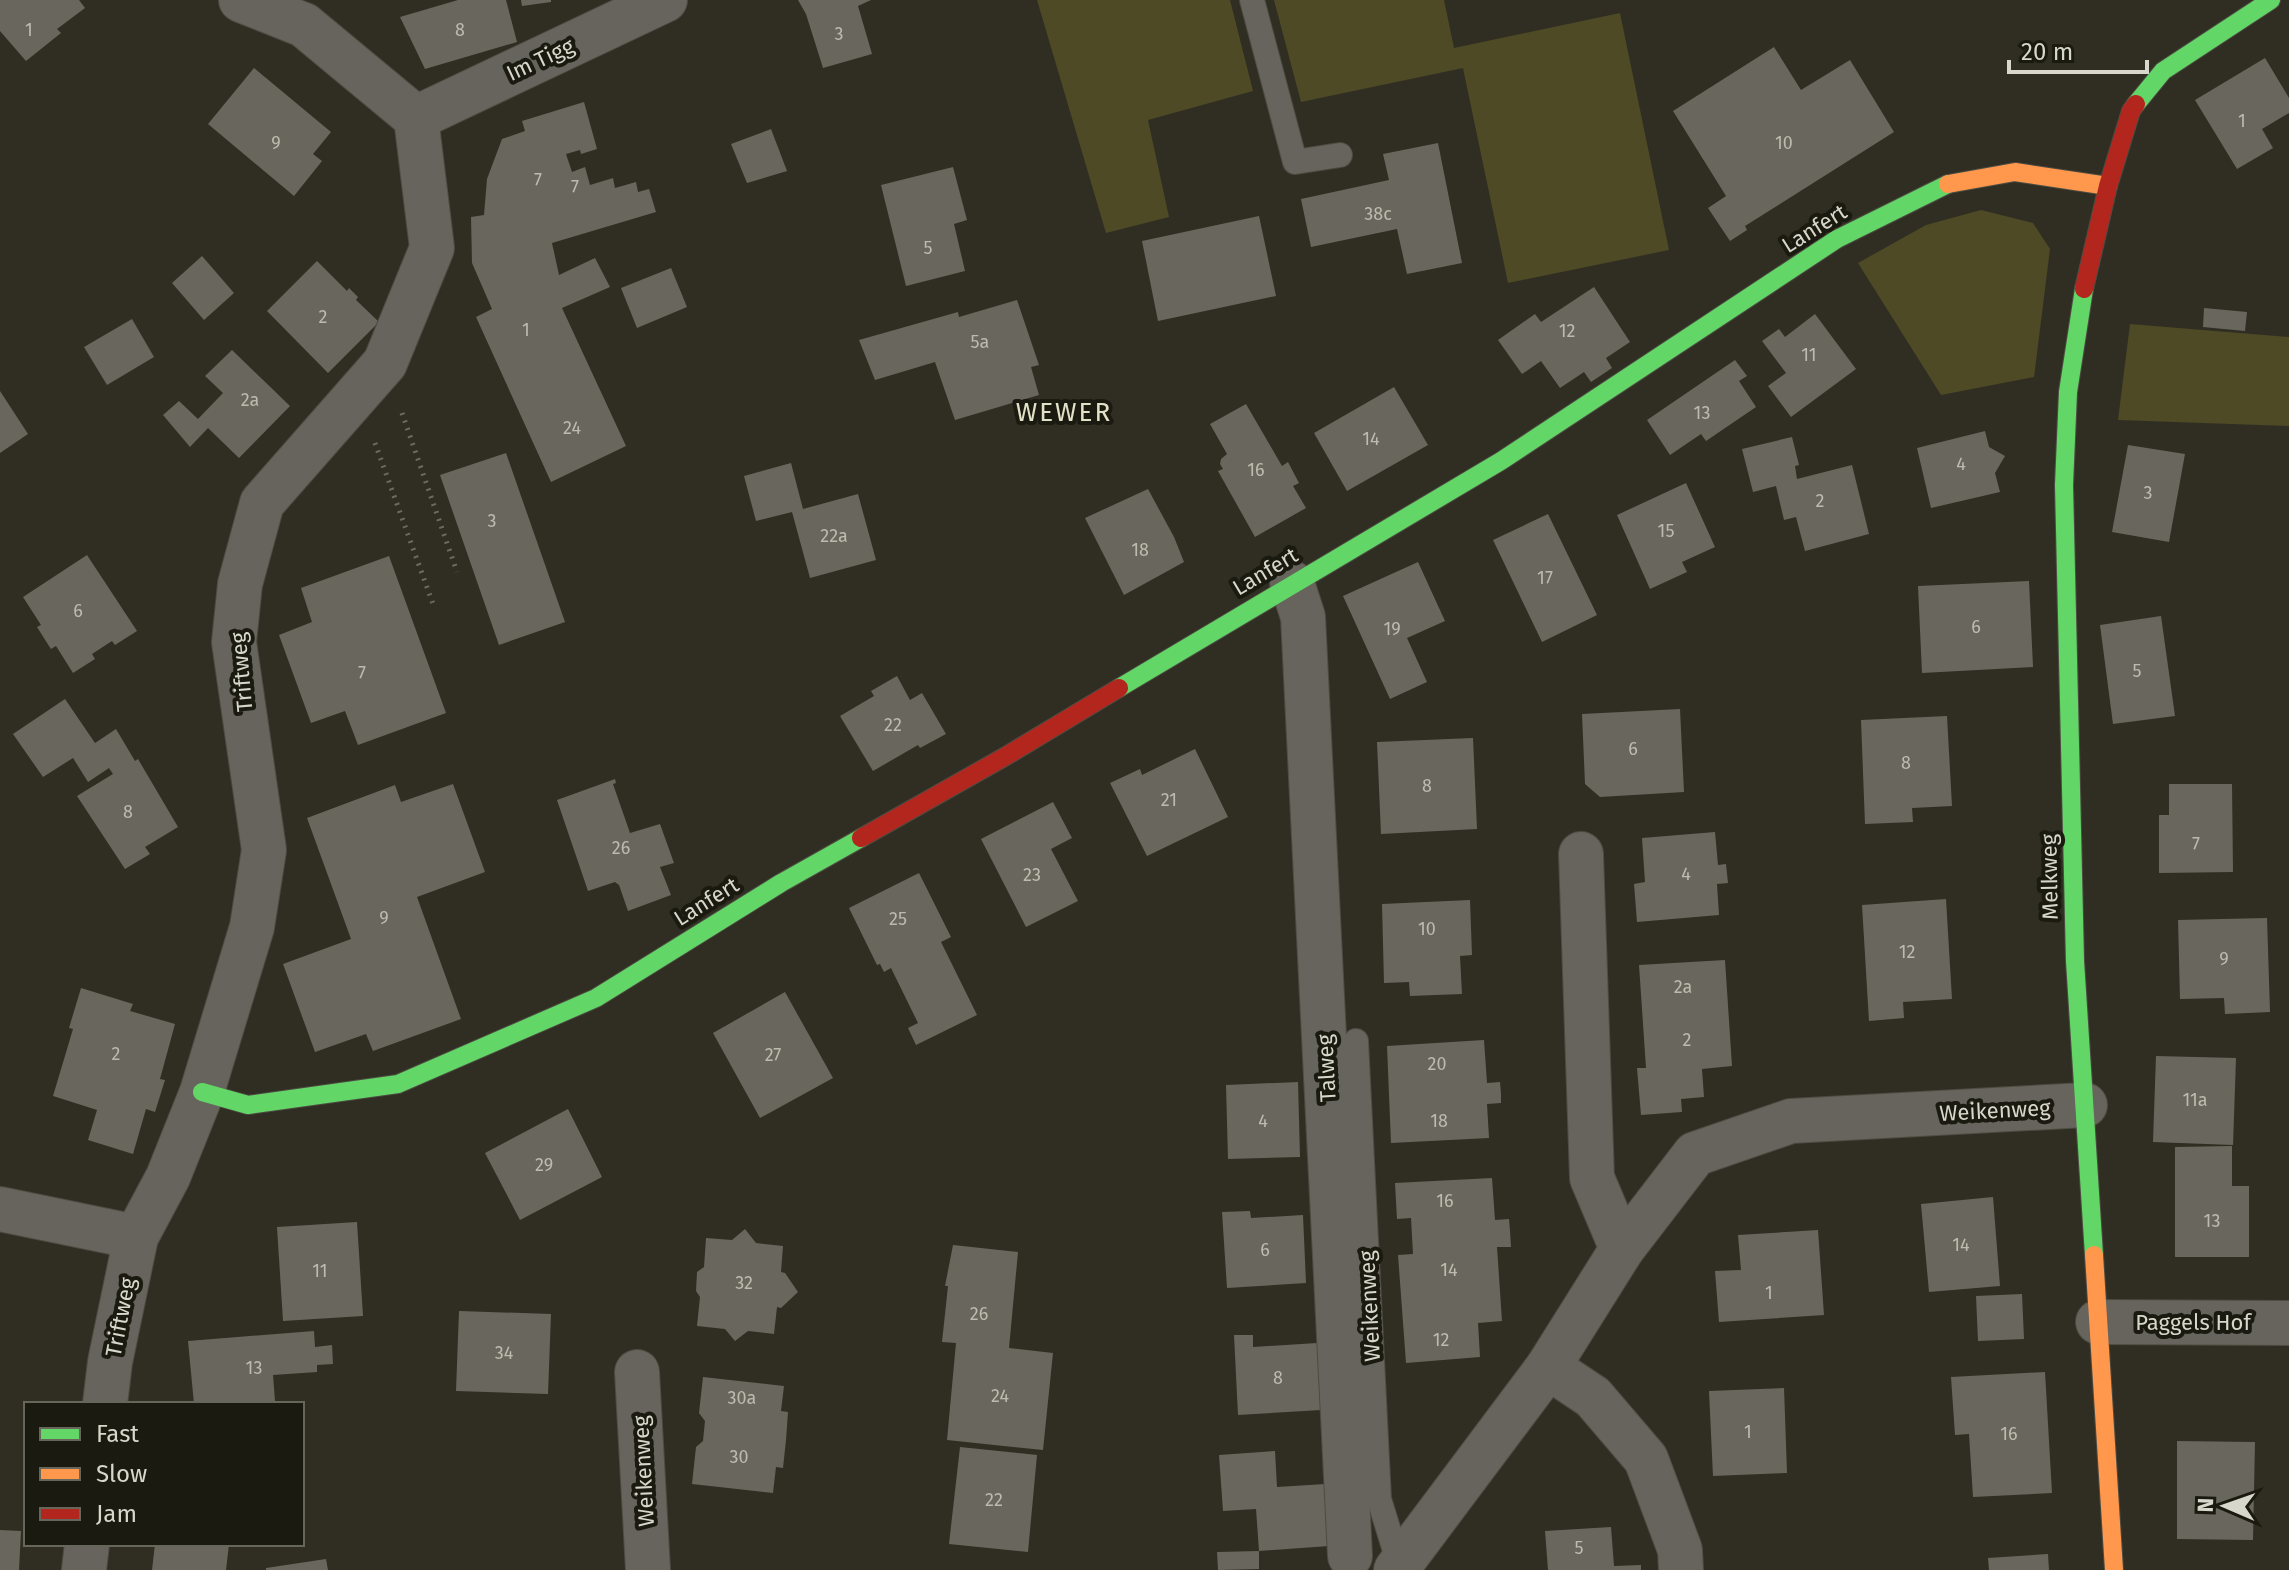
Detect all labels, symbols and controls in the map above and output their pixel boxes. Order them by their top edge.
house number: 1 [25,19,33,41]
house number: 8 [455,19,465,41]
house number: 3 [835,23,843,45]
scale bar [2009,24,2147,74]
street label: Im Tigg [502,32,579,87]
text: 20 m [2021,38,2073,66]
house number: 1 [2238,110,2246,132]
house number: 9 [271,132,281,154]
house number: 10 [1775,132,1793,154]
house number: 7 [534,169,542,191]
house number: 7 [571,176,579,198]
street label: Lanfert [1777,198,1852,259]
house number: 38c [1364,203,1392,225]
house number: 5 [923,237,933,259]
house number: 2 [319,306,328,328]
house number: 1 [522,319,530,341]
house number: 12 [1559,320,1575,342]
house number: 5a [971,331,989,353]
house number: 11 [1801,344,1817,366]
house number: 2a [241,389,259,411]
district label: WEWER [1016,397,1112,428]
house number: 13 [1694,402,1710,424]
house number: 24 [563,417,581,439]
house number: 14 [1362,428,1380,450]
house number: 4 [1956,453,1966,475]
house number: 16 [1247,459,1265,481]
house number: 3 [2144,482,2152,504]
house number: 2 [1816,490,1825,512]
house number: 3 [488,510,496,532]
house number: 15 [1658,520,1674,542]
house number: 22a [820,525,848,547]
house number: 18 [1131,539,1149,561]
street label: Lanfert [1228,541,1303,601]
house number: 17 [1537,567,1553,589]
house number: 6 [73,600,83,622]
house number: 6 [1971,616,1981,638]
house number: 19 [1383,618,1401,640]
street label: Triftweg [225,630,258,713]
house number: 5 [2132,660,2142,682]
house number: 7 [358,662,366,684]
house number: 22 [884,714,902,736]
house number: 6 [1628,738,1638,760]
house number: 8 [1901,752,1911,774]
house number: 8 [1422,775,1432,797]
house number: 21 [1161,789,1177,811]
house number: 8 [123,801,133,823]
street label: Melkweg [2035,833,2064,920]
house number: 7 [2192,833,2200,855]
house number: 26 [612,837,630,859]
house number: 4 [1681,863,1691,885]
house number: 23 [1023,864,1041,886]
street label: Lanfert [669,871,744,932]
house number: 9 [379,907,389,929]
house number: 25 [889,908,907,930]
house number: 10 [1418,918,1436,940]
house number: 12 [1899,941,1915,963]
house number: 9 [2219,948,2229,970]
house number: 2a [1674,976,1692,998]
house number: 2 [1683,1029,1692,1051]
street label: Talweg [1311,1033,1342,1102]
house number: 2 [112,1043,121,1065]
house number: 27 [765,1044,781,1066]
house number: 20 [1428,1053,1446,1075]
house number: 11a [2182,1089,2208,1111]
street label: Weikenweg [1939,1094,2052,1127]
house number: 4 [1258,1110,1268,1132]
house number: 18 [1430,1110,1448,1132]
house number: 29 [535,1154,553,1176]
house number: 16 [1436,1190,1454,1212]
house number: 13 [2204,1210,2220,1232]
house number: 14 [1952,1234,1970,1256]
house number: 6 [1260,1239,1270,1261]
street label: Weikenweg [1353,1249,1386,1362]
house number: 14 [1440,1259,1458,1281]
house number: 11 [312,1260,328,1282]
house number: 32 [735,1272,753,1294]
street label: Triftweg [100,1275,141,1359]
house number: 1 [1765,1282,1773,1304]
house number: 26 [970,1303,988,1325]
street label: Paggels Hof [2135,1309,2252,1336]
house number: 12 [1433,1329,1449,1351]
house number: 34 [495,1342,514,1364]
house number: 13 [246,1357,262,1379]
house number: 8 [1273,1367,1283,1389]
house number: 24 [991,1385,1009,1407]
house number: 30a [728,1387,756,1409]
legend [24,1402,304,1546]
street label: Weikenweg [627,1414,660,1527]
text: Fast [96,1420,139,1448]
house number: 1 [1744,1421,1752,1443]
house number: 16 [2000,1423,2018,1445]
house number: 30 [729,1446,749,1468]
text: Slow [96,1460,147,1488]
north arrow [2185,1466,2265,1546]
house number: 22 [985,1489,1003,1511]
text: N [2192,1498,2219,1513]
text: Jam [96,1500,137,1528]
house number: 5 [1574,1537,1584,1559]

